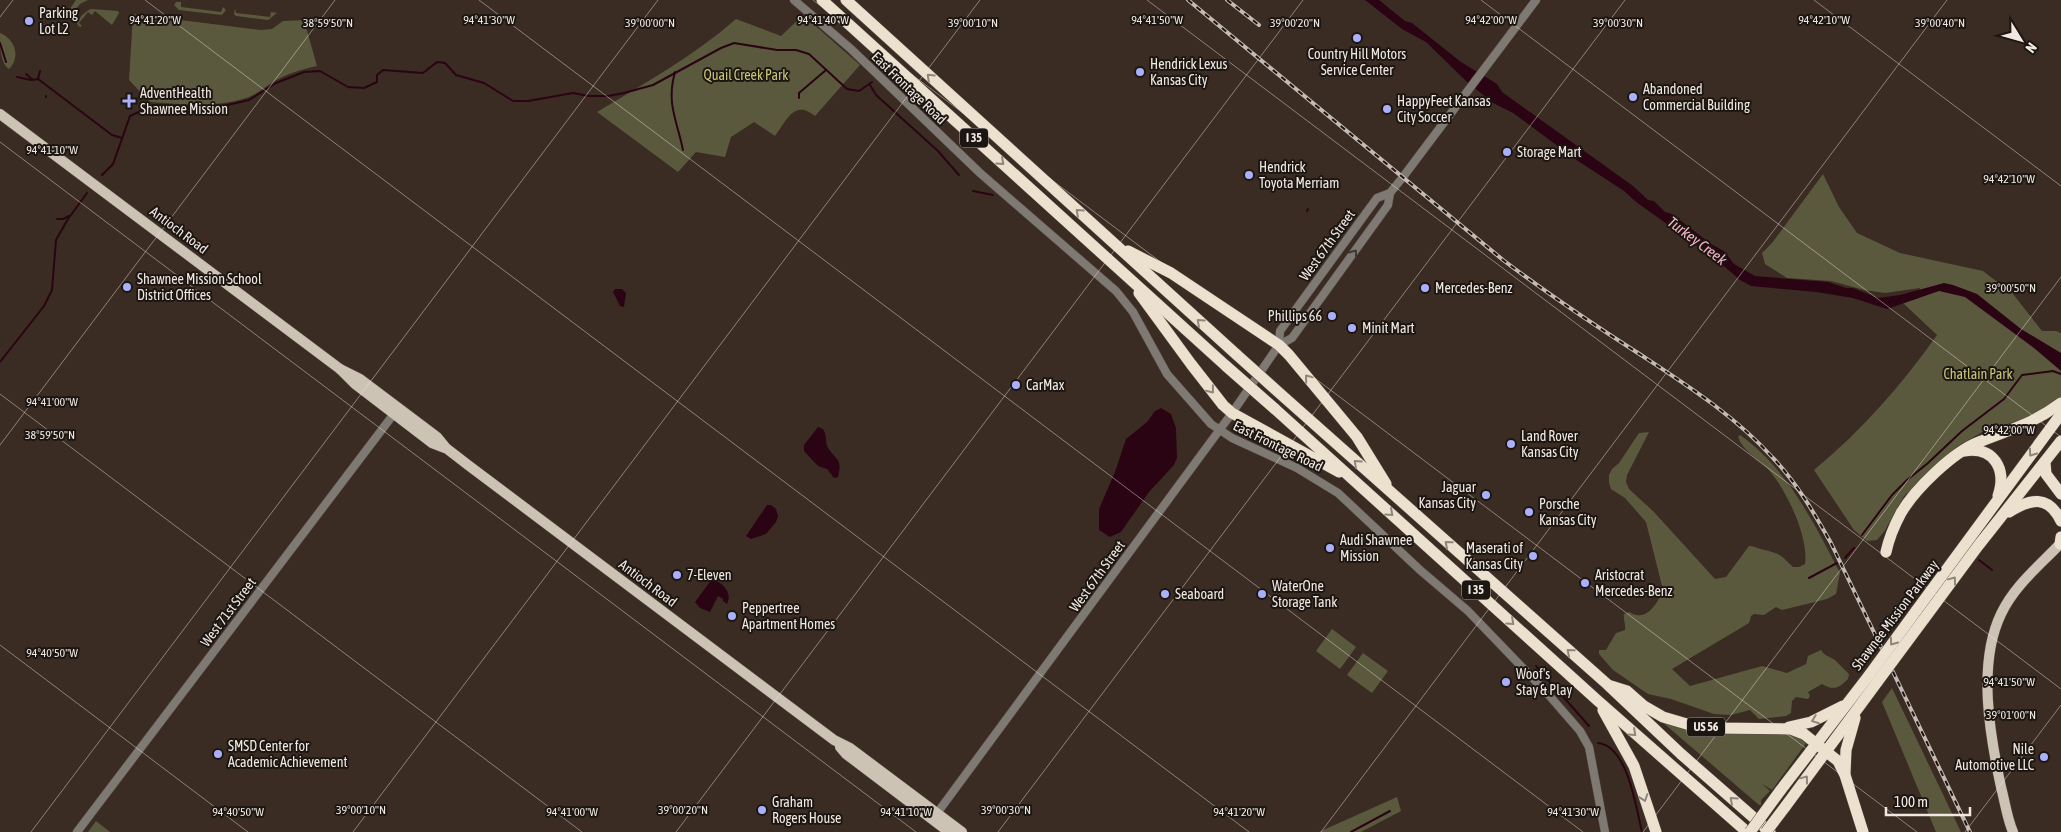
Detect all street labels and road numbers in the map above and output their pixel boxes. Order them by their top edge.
street label: East Frontage Road [868,48,950,128]
road number: I 35 [960,128,988,148]
street label: Antioch Road [147,203,211,257]
street label: West 67th Street [1296,206,1358,284]
street label: East Frontage Road [1231,417,1325,475]
street label: West 67th Street [1066,537,1128,615]
street label: Antioch Road [616,556,680,610]
street label: Shawnee Mission Parkway [1848,557,1942,673]
street label: West 71st Street [197,575,259,649]
road number: I 35 [1462,580,1490,600]
road number: US 56 [1687,718,1725,736]

